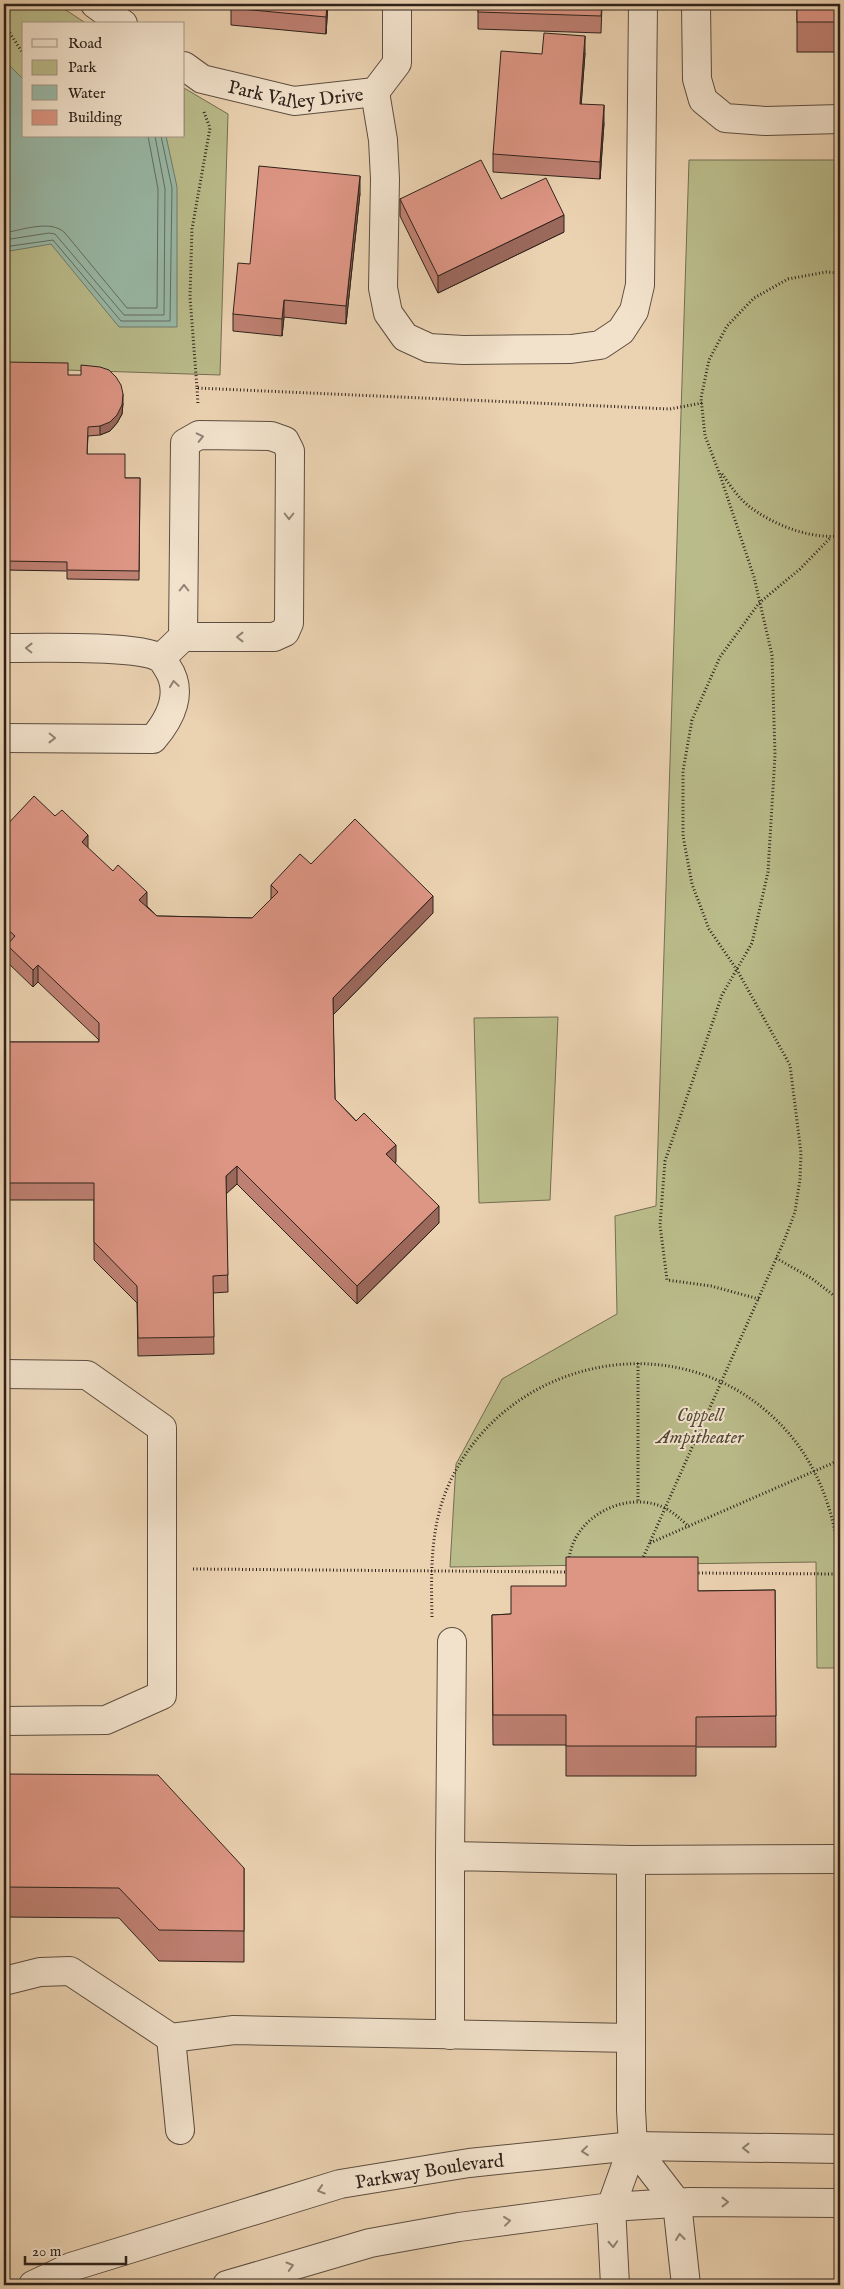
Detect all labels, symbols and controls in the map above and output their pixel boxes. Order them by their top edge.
legend [22,22,185,138]
text: Road [68,34,103,53]
text: Park [68,58,98,77]
street label: Park Valley Drive [225,76,365,115]
text: Water [68,84,106,103]
text: Building [68,108,123,127]
one-way arrow [196,432,205,443]
one-way arrow [284,512,294,520]
one-way arrow [179,584,189,592]
one-way arrow [236,632,244,642]
one-way arrow [25,643,32,653]
one-way arrow [169,680,180,688]
one-way arrow [49,733,57,743]
park label: Coppell Ampitheater [654,1404,745,1450]
one-way arrow [741,2143,749,2153]
one-way arrow [581,2145,589,2156]
street label: Parkway Boulevard [353,2149,506,2195]
one-way arrow [317,2185,325,2195]
one-way arrow [722,2197,730,2207]
one-way arrow [503,2216,512,2226]
one-way arrow [675,2233,686,2241]
scale bar [25,2234,126,2266]
one-way arrow [607,2240,618,2248]
text: 20 m [32,2242,62,2261]
one-way arrow [286,2261,295,2272]

